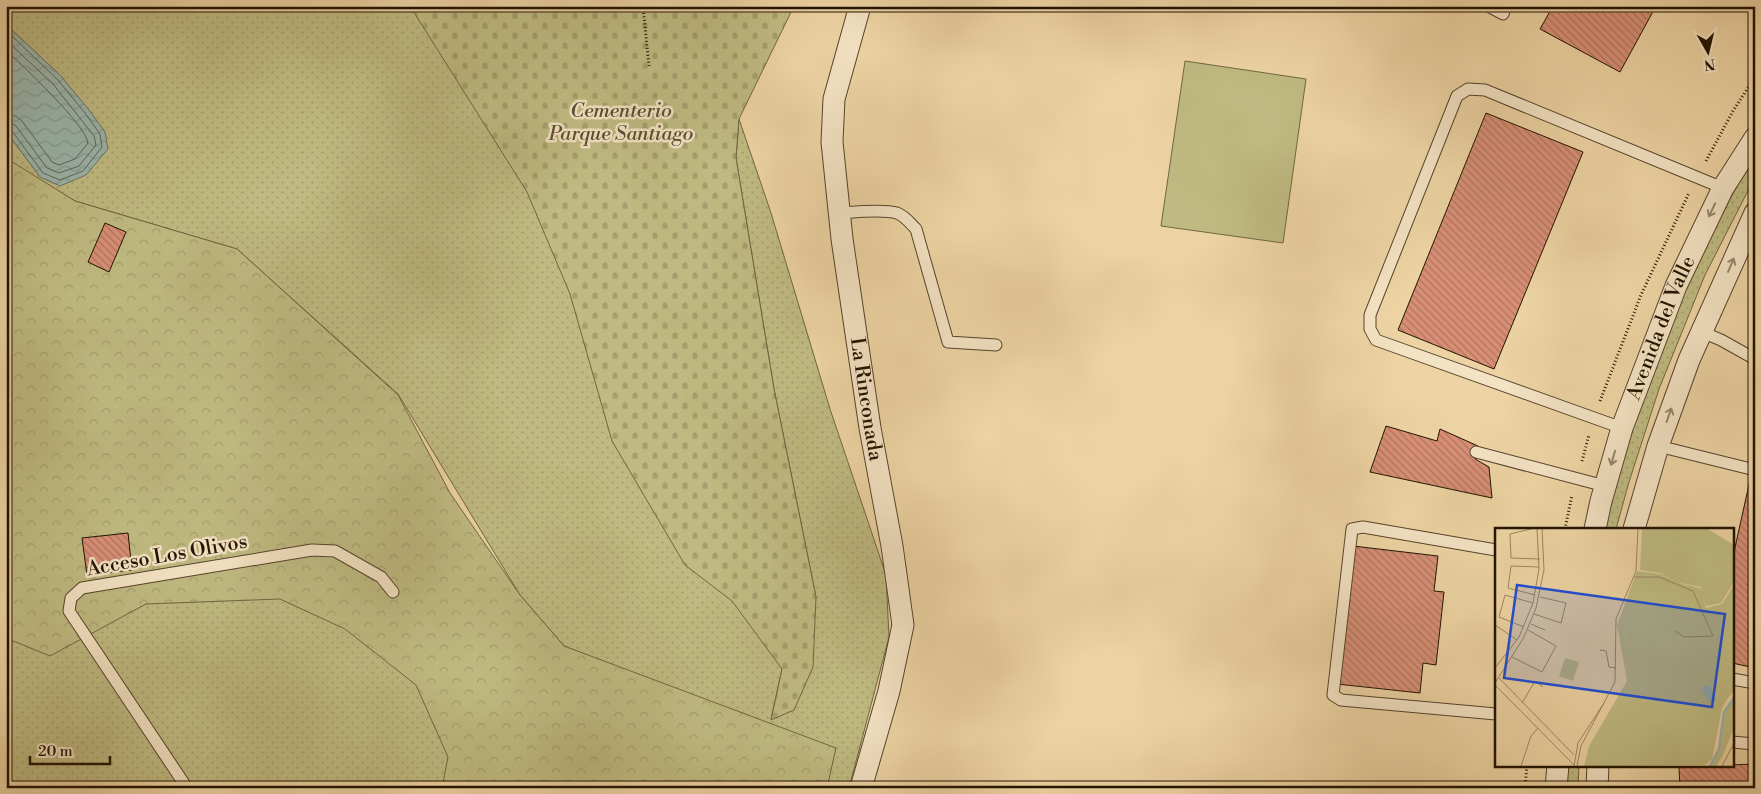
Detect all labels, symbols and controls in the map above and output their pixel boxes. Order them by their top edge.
north arrow [1684,28,1734,78]
text: N [1703,54,1716,74]
park label: Cementerio Parque Santiago [548,99,693,147]
one-way arrow [1707,202,1716,217]
street label: Avenida del Valle [1621,252,1701,404]
one-way arrow [1726,258,1736,273]
street label: La Rinconada [844,336,889,464]
one-way arrow [1665,408,1674,424]
one-way arrow [1608,450,1618,466]
inset map [1495,528,1734,766]
street label: Acceso Los Olivos [84,530,249,583]
scale bar [30,734,110,766]
text: 20 m [38,742,73,761]

